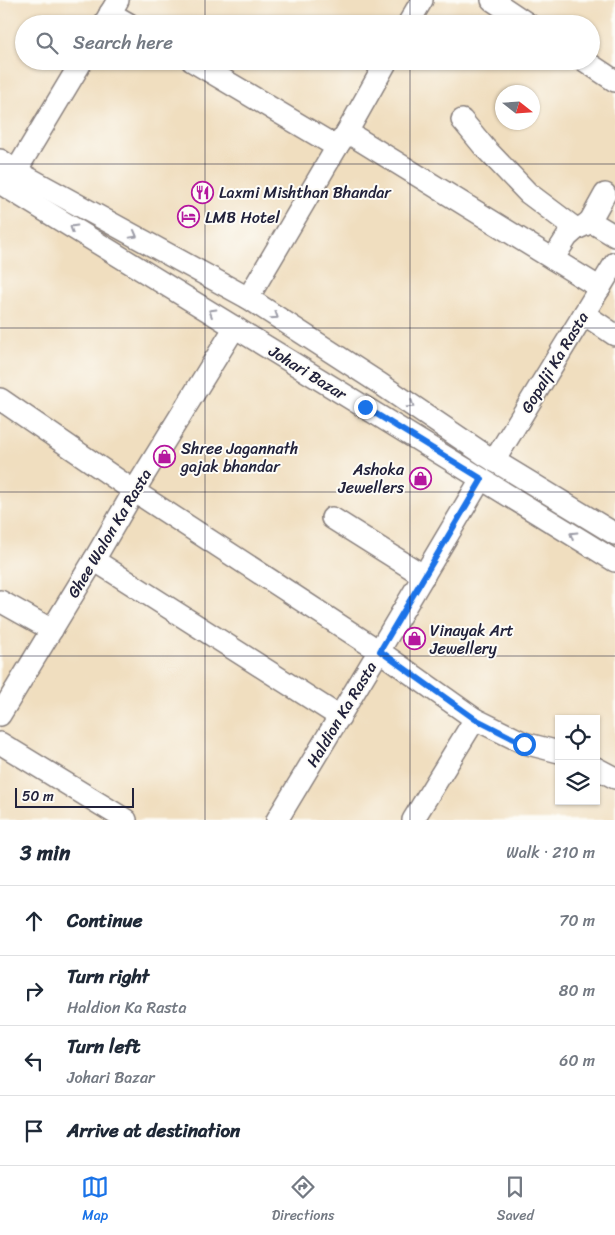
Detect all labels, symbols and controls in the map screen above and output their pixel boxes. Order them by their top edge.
search box [15,15,600,70]
text: Search here [73,26,173,59]
icon: search [33,29,61,57]
north arrow [495,85,540,130]
place label: Laxmi Mishthan Bhandar [219,178,392,207]
restaurant icon: Laxmi Mishthan Bhandar [191,180,215,204]
place label: LMB Hotel [205,203,280,232]
hotel icon: LMB Hotel [177,205,201,229]
one-way arrow [69,224,78,234]
one-way arrow [129,229,138,239]
street label: Gopalji Ka Rasta [513,306,596,419]
one-way arrow [208,309,217,319]
one-way arrow [270,309,279,319]
street label: Johari Bazar [262,336,354,409]
route end [354,396,377,419]
one-way arrow [405,399,415,408]
place label: Shree Jagannath gajak bhandar [179,434,298,481]
shop icon: Shree Jagannath gajak bhandar [153,445,177,469]
place label: Ashoka Jewellers [337,455,405,502]
street label: Ghee Walon Ka Rasta [59,463,160,604]
shop icon: Ashoka Jewellers [408,466,432,490]
one-way arrow [570,532,579,542]
place label: Vinayak Art Jewellery [429,616,514,663]
shop icon: Vinayak Art Jewellery [402,627,426,651]
street label: Haldion Ka Rasta [298,656,385,773]
map controls [555,715,600,805]
button: locate [555,715,600,760]
route start [513,733,536,756]
button: layers [555,760,600,805]
text: 50 m [22,784,54,809]
scale bar [15,785,134,808]
text: 3 min [20,834,70,872]
text: Walk · 210 m [506,838,595,867]
text: Continue [67,904,143,937]
text: 70 m [559,906,595,935]
icon: ahead [20,907,48,935]
text: Turn right [67,960,149,993]
text: 80 m [559,976,595,1005]
icon: right [20,977,48,1005]
text: Haldion Ka Rasta [67,993,187,1022]
text: Turn left [67,1030,140,1063]
text: 60 m [559,1046,595,1075]
icon: left [20,1047,48,1075]
text: Johari Bazar [67,1063,155,1092]
text: Arrive at destination [67,1114,240,1147]
icon: arrive [20,1117,48,1145]
tab: Map [81,1173,109,1228]
tab: Directions [272,1173,334,1228]
tab: Saved [497,1173,534,1228]

